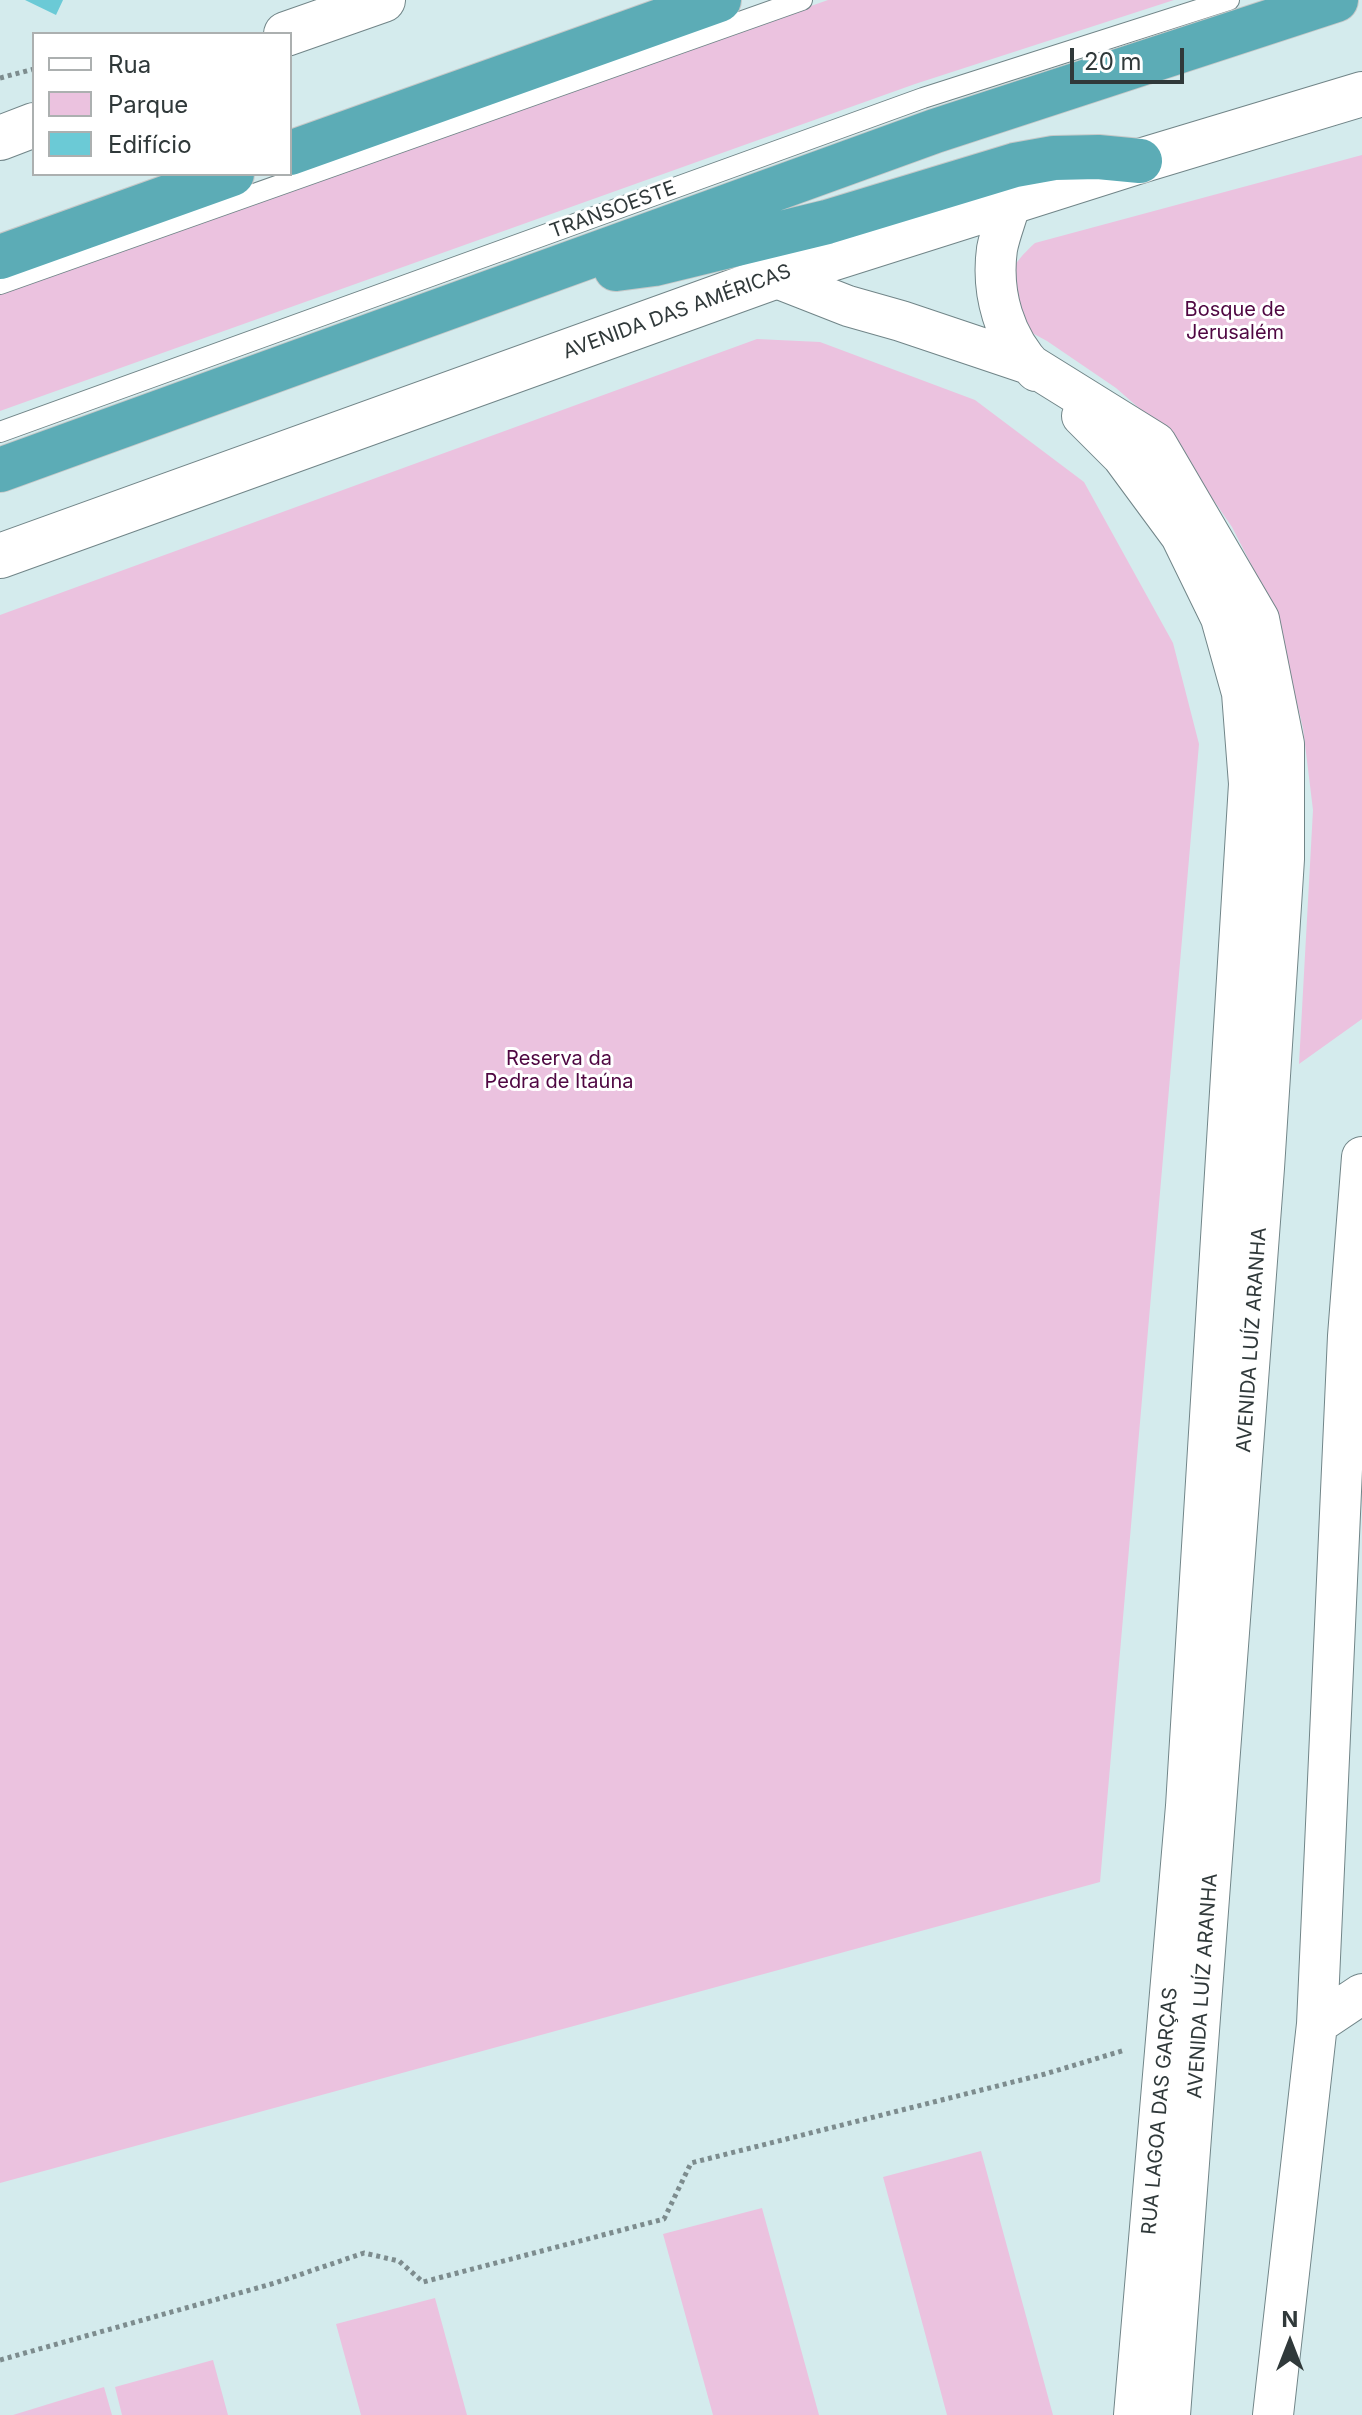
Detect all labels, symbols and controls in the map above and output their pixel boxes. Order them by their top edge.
legend [32,32,292,176]
scale bar [1074,32,1188,82]
text: 20 m [1084,47,1142,76]
text: Rua [108,50,151,79]
text: Parque [108,90,188,119]
text: Edifício [108,130,192,159]
street label: TRANSOESTE [547,176,679,244]
street label: AVENIDA DAS AMÉRICAS [560,260,794,364]
park label: Bosque de Jerusalém [1185,298,1285,345]
park label: Reserva da Pedra de Itaúna [485,1047,633,1094]
street label: AVENIDA LUÍZ ARANHA [1232,1227,1272,1453]
street label: AVENIDA LUÍZ ARANHA [1183,1873,1223,2099]
street label: RUA LAGOA DAS GARÇAS [1137,1986,1183,2236]
north arrow [1250,2303,1330,2383]
text: N [1282,2306,1298,2332]

